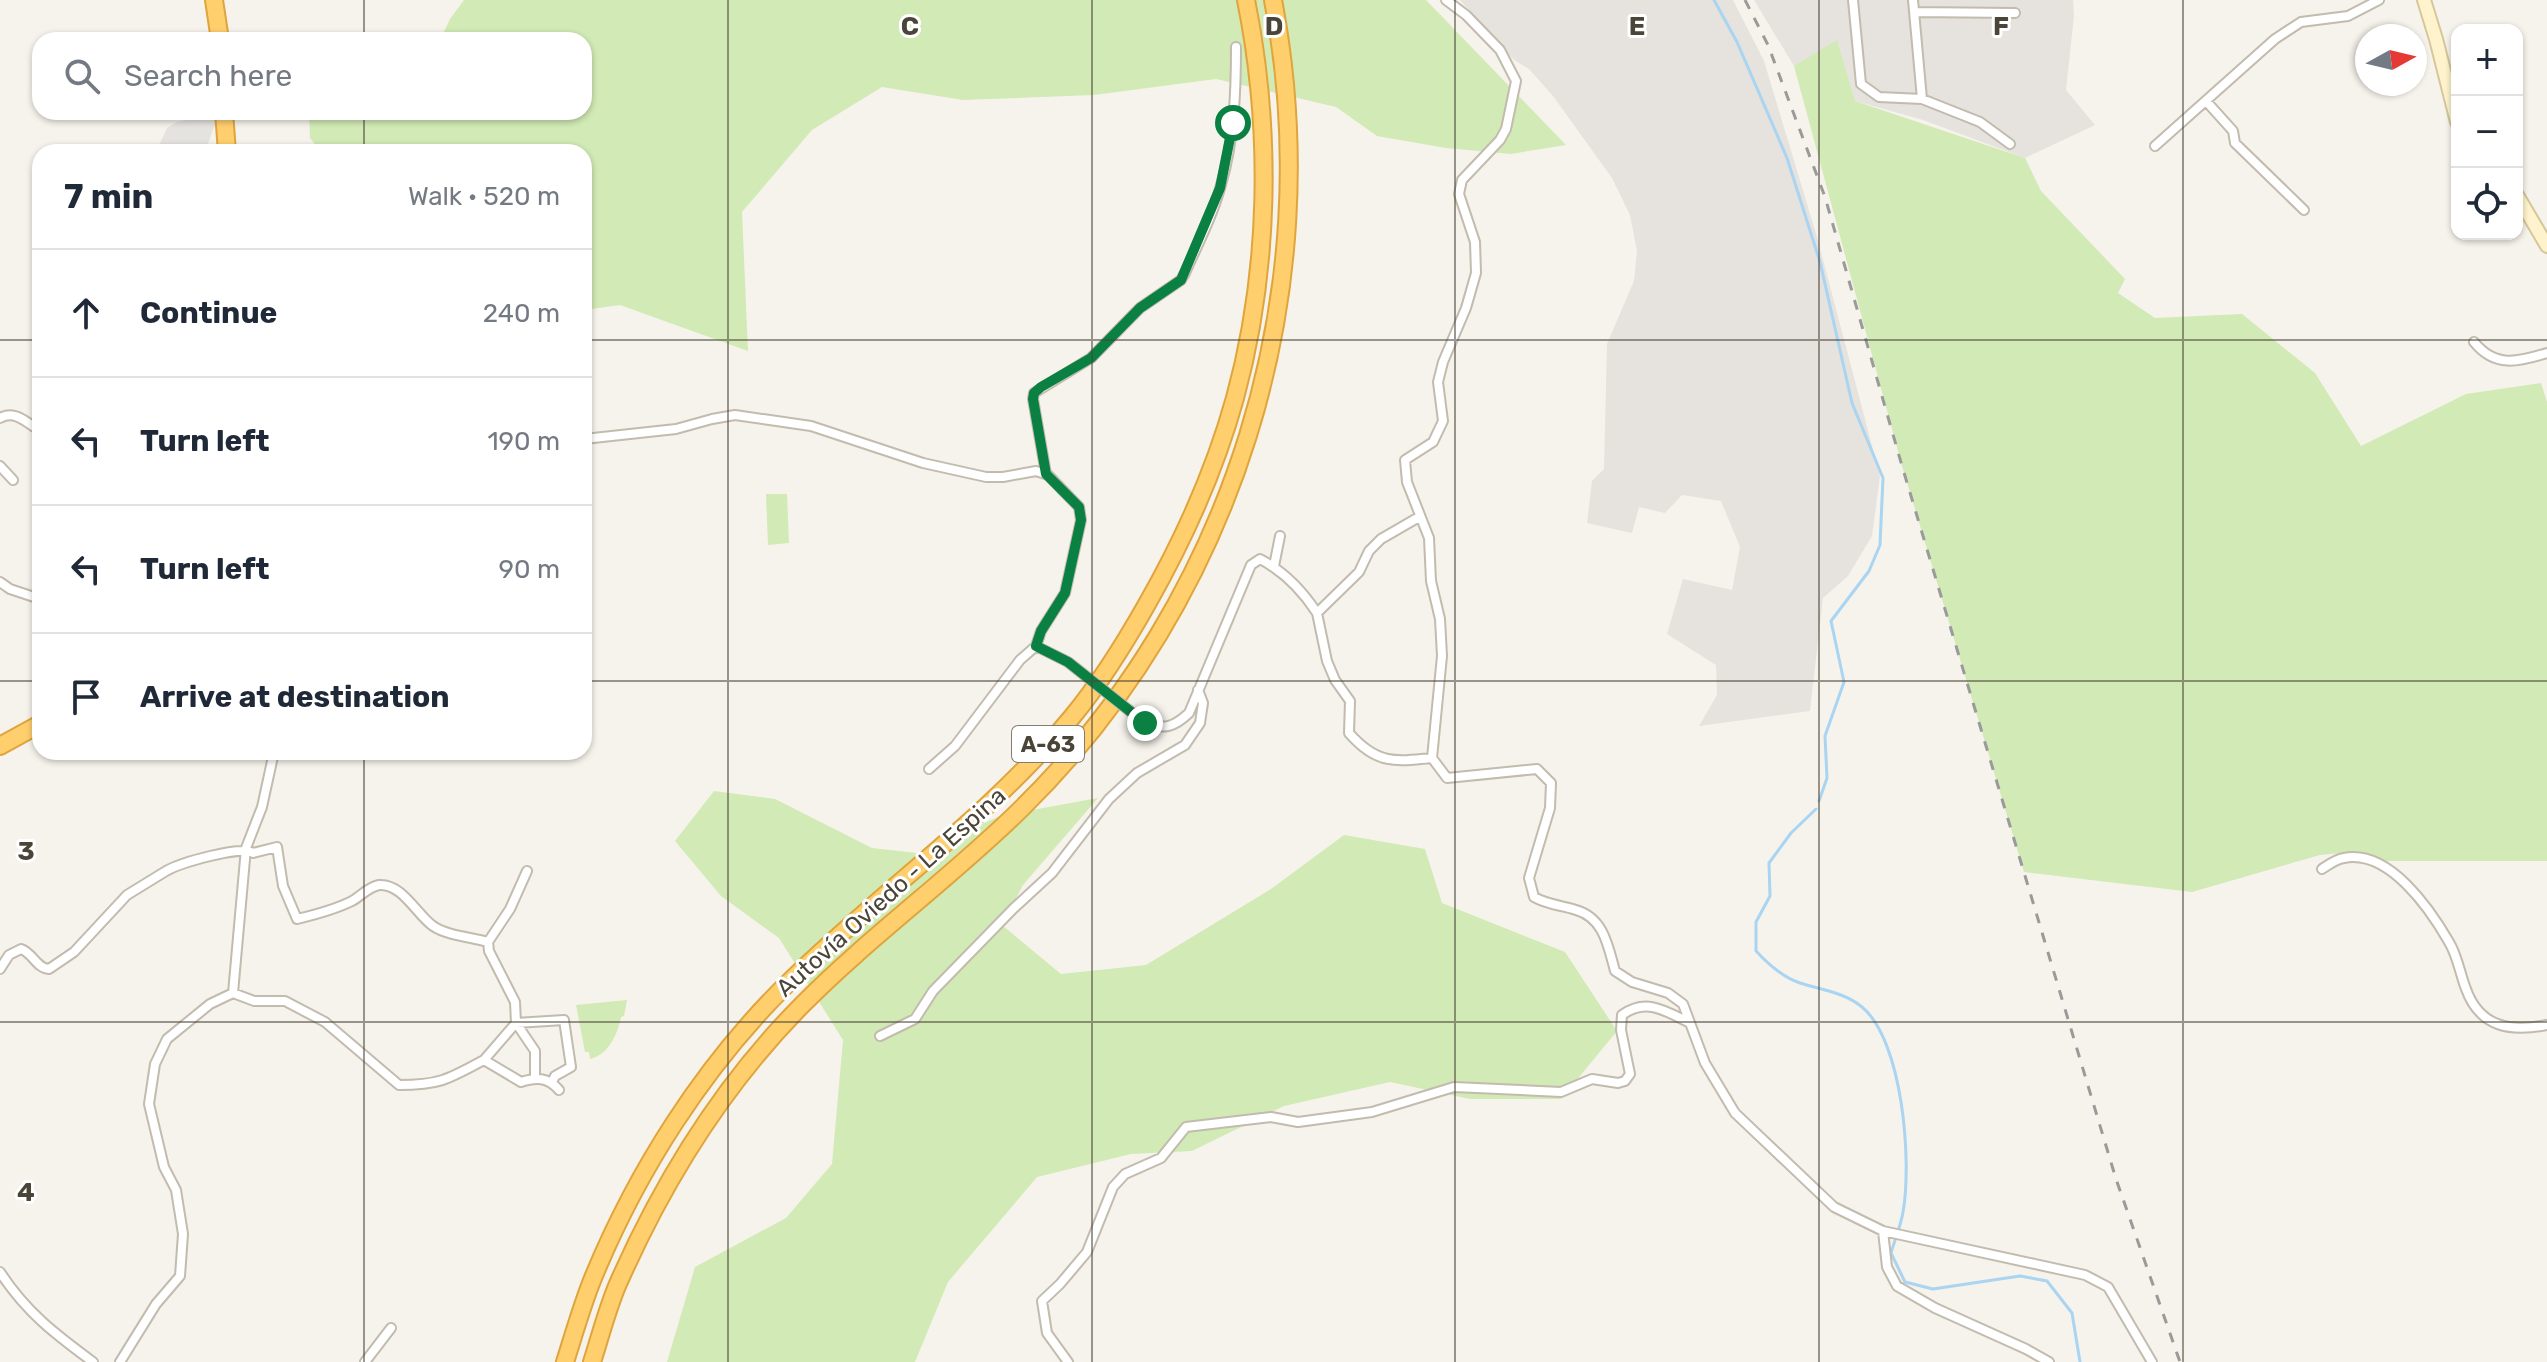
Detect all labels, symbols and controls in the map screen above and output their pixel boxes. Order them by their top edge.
text: C [901,11,919,42]
text: D [1265,11,1283,42]
text: E [1629,11,1645,42]
text: F [1993,11,2009,42]
north arrow [2355,24,2427,96]
map controls [2451,24,2523,240]
button: + [2451,24,2523,96]
search box [32,32,592,120]
icon: search [60,54,104,98]
text: Search here [124,58,292,94]
button: − [2451,96,2523,168]
route start [1215,105,1251,141]
button: locate [2451,168,2523,240]
text: 7 min [64,176,153,217]
text: Walk · 520 m [408,181,560,212]
icon: ahead [64,291,108,335]
text: Continue [140,295,277,331]
text: 240 m [483,298,560,329]
icon: left [64,419,108,463]
text: Turn left [140,423,270,459]
text: 190 m [487,426,560,457]
icon: left [64,547,108,591]
text: Turn left [140,551,270,587]
text: 90 m [499,554,560,585]
icon: arrive [64,675,108,719]
text: Arrive at destination [140,679,450,715]
route end [1127,705,1163,741]
road number: A-63 [1012,726,1084,762]
street label: Autovía Oviedo - La Espina [771,782,1011,1002]
text: 3 [17,836,35,867]
text: 4 [17,1177,35,1208]

